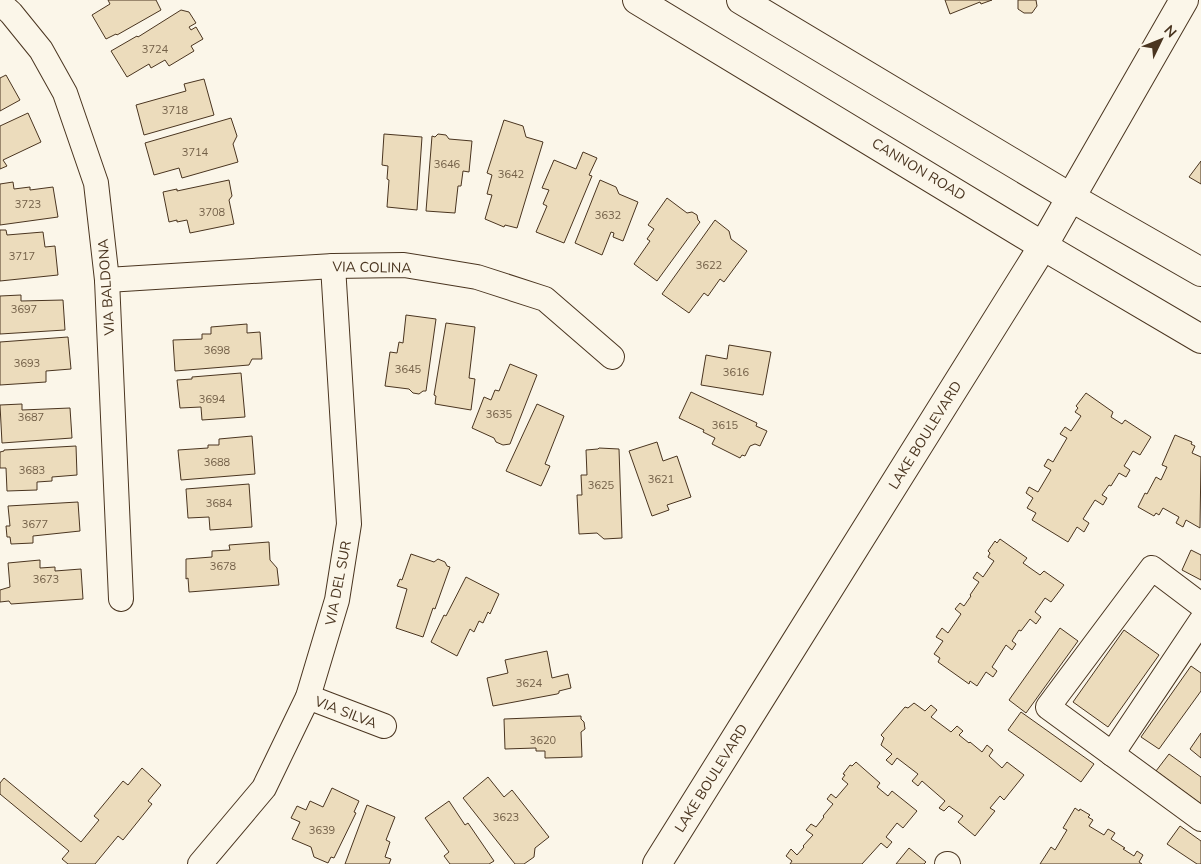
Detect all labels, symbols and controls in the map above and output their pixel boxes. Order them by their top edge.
north arrow [1136,15,1186,65]
text: N [1160,21,1181,41]
house number: 3724 [142,42,169,56]
house number: 3718 [162,103,189,117]
street label: CANNON ROAD [869,134,969,204]
house number: 3714 [182,145,209,159]
house number: 3646 [434,157,461,171]
house number: 3642 [498,167,525,181]
house number: 3723 [15,197,41,211]
house number: 3708 [199,205,226,219]
house number: 3632 [595,208,622,222]
street label: VIA BALDONA [94,237,118,336]
house number: 3717 [9,249,35,263]
street label: VIA COLINA [332,257,413,277]
house number: 3622 [696,258,723,272]
house number: 3697 [11,302,37,316]
house number: 3698 [204,343,231,357]
house number: 3693 [14,356,40,370]
house number: 3645 [395,362,422,376]
house number: 3616 [723,365,750,379]
street label: LAKE BOULEVARD [884,378,966,492]
house number: 3694 [199,392,226,406]
house number: 3635 [486,407,513,421]
house number: 3687 [18,410,44,424]
house number: 3615 [712,418,739,432]
house number: 3688 [204,455,231,469]
house number: 3683 [19,463,45,477]
house number: 3621 [648,472,674,486]
house number: 3625 [588,478,615,492]
house number: 3684 [206,496,233,510]
house number: 3677 [22,517,48,531]
street label: VIA DEL SUR [321,539,355,627]
house number: 3678 [210,559,237,573]
house number: 3673 [33,572,59,586]
house number: 3624 [516,676,543,690]
street label: VIA SILVA [312,692,380,732]
street label: LAKE BOULEVARD [670,721,752,835]
house number: 3620 [530,733,557,747]
house number: 3623 [493,810,519,824]
house number: 3639 [309,823,335,837]

